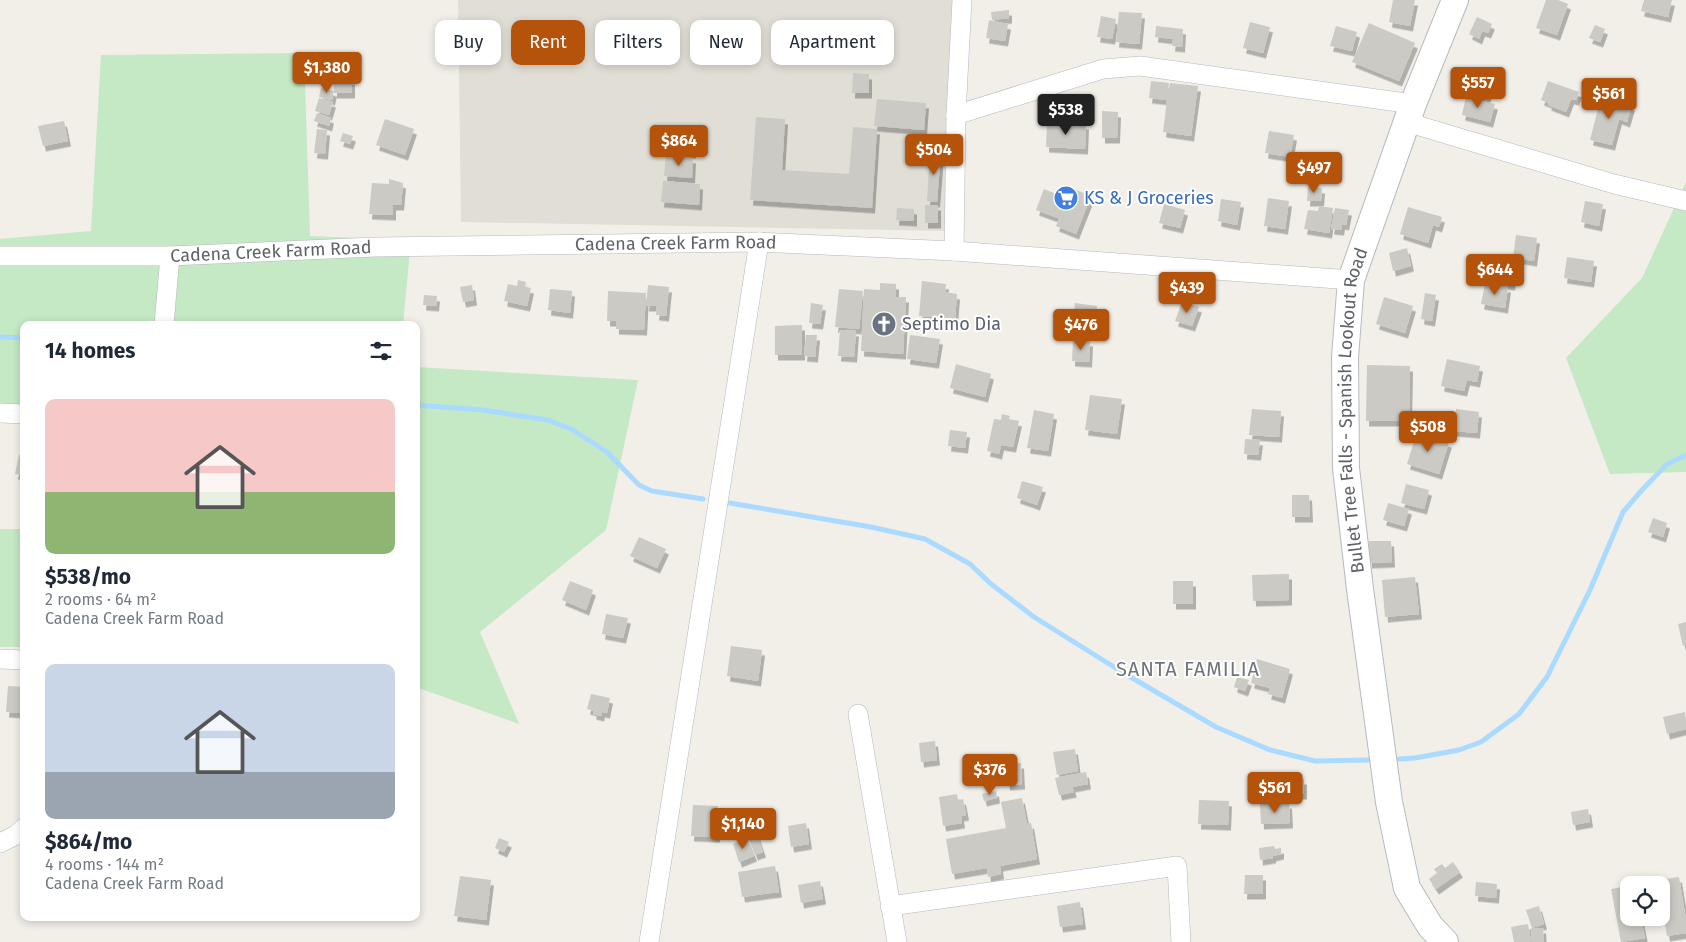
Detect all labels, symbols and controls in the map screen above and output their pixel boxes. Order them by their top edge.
chip: Buy [435,20,501,65]
chip: Rent [511,20,585,65]
chip: Filters [595,20,680,65]
chip: New [690,20,761,65]
chip: Apartment [771,20,894,65]
pin: $1,380 [286,52,368,94]
text: $1,380 [304,58,350,77]
pin: $557 [1448,66,1508,109]
text: $557 [1462,73,1494,92]
pin: $561 [1579,78,1639,120]
text: $561 [1593,84,1625,103]
pin: $538 [1036,94,1096,136]
text: $538 [1049,100,1083,119]
pin: $864 [649,124,709,167]
text: $864 [661,131,697,150]
pin: $504 [904,134,964,176]
text: $504 [916,140,952,159]
pin: $497 [1284,152,1344,194]
text: $497 [1297,158,1331,177]
supermarket icon: KS & J Groceries [1053,185,1079,211]
place label: KS & J Groceries [1084,187,1214,209]
street label: Cadena Creek Farm Road [575,231,777,255]
street label: Cadena Creek Farm Road [170,236,372,267]
street label: Bullet Tree Falls - Spanish Lookout Road [1334,245,1373,574]
pin: $644 [1465,254,1525,296]
text: $644 [1477,260,1513,279]
pin: $439 [1157,272,1217,314]
text: $439 [1170,278,1204,297]
pin: $476 [1051,308,1111,351]
church icon: Septimo Dia [871,311,897,337]
place label: Septimo Dia [902,313,1001,335]
text: $476 [1064,315,1098,334]
icon: filters [367,337,395,365]
text: 14 homes [45,338,135,364]
pin: $508 [1398,410,1458,453]
text: $508 [1410,417,1446,436]
icon: home [175,432,265,522]
text: $538/mo [45,564,131,590]
text: 2 rooms · 64 m² [45,590,156,609]
text: Cadena Creek Farm Road [45,609,224,628]
district label: SANTA FAMILIA [1116,657,1260,681]
icon: home [175,697,265,787]
pin: $376 [960,754,1020,796]
text: $376 [973,760,1007,779]
pin: $561 [1245,772,1305,814]
text: $561 [1259,778,1291,797]
pin: $1,140 [702,808,784,850]
text: $1,140 [721,814,765,833]
text: $864/mo [45,829,132,855]
text: 4 rooms · 144 m² [45,855,164,874]
text: Cadena Creek Farm Road [45,874,224,893]
map controls [1620,876,1670,926]
button: locate [1620,876,1670,926]

